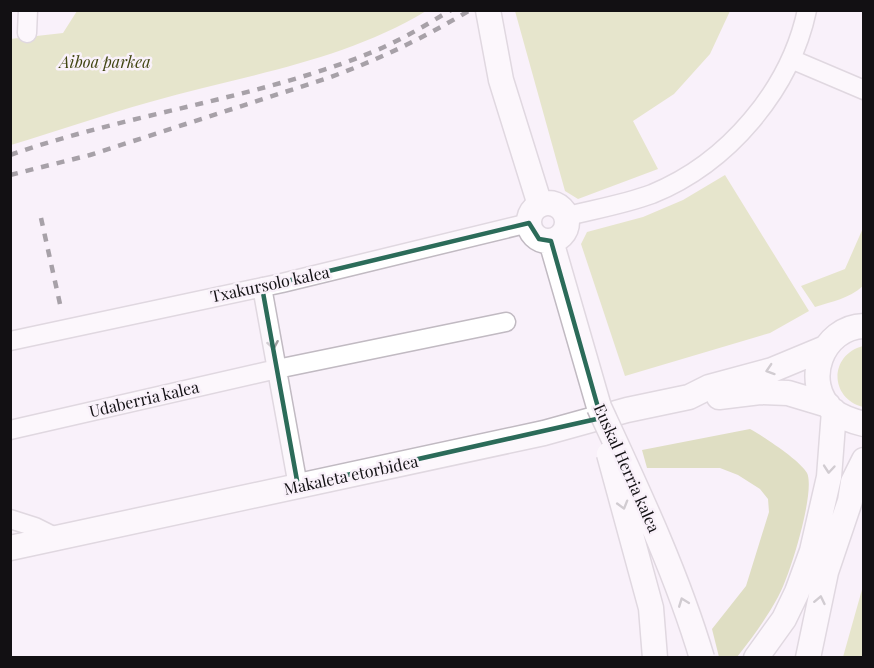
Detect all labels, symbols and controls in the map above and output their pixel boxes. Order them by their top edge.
park label: Aiboa parkea [57,51,151,72]
street label: Txakursolo kalea [209,261,331,306]
one-way arrow [266,340,279,350]
one-way arrow [765,362,776,375]
street label: Udaberria kalea [87,376,201,421]
street label: Euskal Herria kalea [590,400,665,535]
street label: Makaleta etorbidea [282,450,420,499]
one-way arrow [823,465,836,474]
one-way arrow [616,499,628,510]
one-way arrow [813,596,826,606]
one-way arrow [678,597,690,608]

